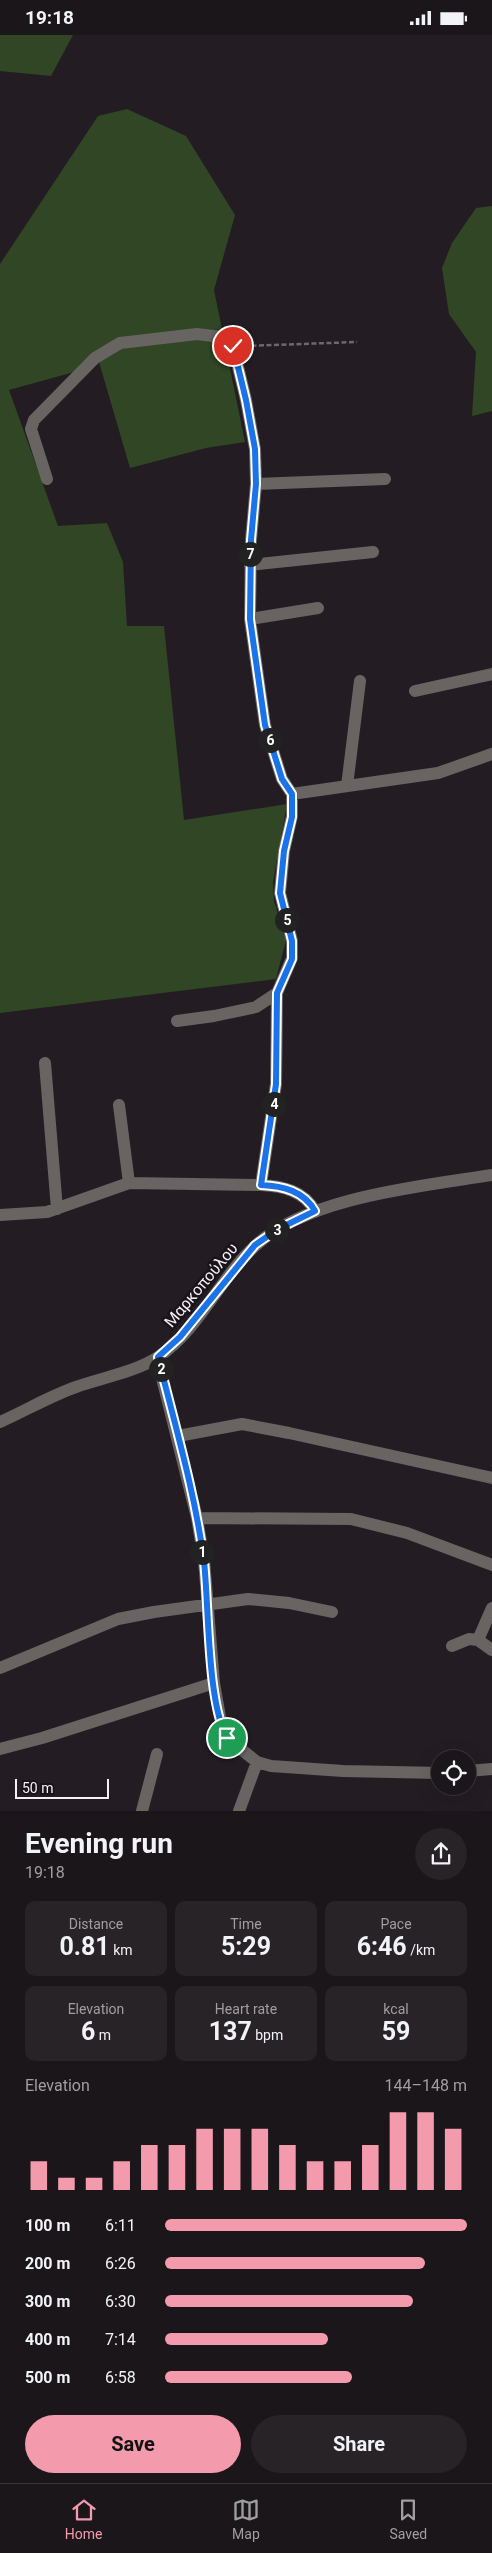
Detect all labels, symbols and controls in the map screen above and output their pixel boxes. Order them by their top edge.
text: 19:18 [25,6,74,29]
pin [212,325,254,367]
icon: check [219,332,247,360]
pin: 7 [238,541,262,567]
text: 7 [246,546,255,562]
pin: 6 [258,727,282,753]
text: 6 [266,732,275,748]
pin: 5 [274,907,300,933]
text: 5 [283,912,292,928]
pin: 4 [262,1091,286,1117]
text: 4 [270,1096,279,1112]
pin: 3 [264,1217,290,1243]
text: 3 [273,1222,282,1238]
street label: Μαρκοπούλου [160,1239,242,1331]
pin: 2 [148,1357,174,1381]
text: 2 [157,1361,166,1377]
pin: 1 [190,1539,214,1565]
text: 1 [198,1544,207,1560]
pin [206,1717,248,1759]
icon: arrive [213,1724,241,1752]
map controls [431,1750,476,1795]
button: locate [431,1750,476,1795]
scale bar [15,1775,109,1799]
text: 50 m [22,1780,54,1796]
text: Evening run [25,1827,173,1860]
button: share [415,1828,467,1880]
text: 19:18 [25,1863,65,1882]
text: Distance [69,1916,123,1932]
text: Time [230,1916,262,1932]
text: Pace [380,1916,412,1932]
text: 0.81 [59,1932,110,1961]
text: 5:29 [221,1932,271,1961]
text: 6:46 [357,1932,407,1961]
text: km [110,1942,133,1958]
text: /km [407,1942,435,1958]
text: Elevation [68,2001,124,2017]
text: Heart rate [215,2001,277,2017]
text: kcal [383,2001,409,2017]
text: 6 [81,2017,95,2046]
text: 137 [209,2017,252,2046]
text: 59 [382,2017,410,2046]
text: m [95,2027,111,2043]
text: bpm [252,2027,283,2043]
text: Elevation [25,2076,90,2095]
text: 144–148 m [385,2076,467,2095]
text: 100 m [25,2216,70,2235]
text: 6:11 [105,2216,136,2235]
text: 200 m [25,2254,70,2273]
text: 6:26 [105,2254,136,2273]
text: 300 m [25,2292,70,2311]
text: 6:30 [105,2292,136,2311]
text: 400 m [25,2330,70,2349]
text: 7:14 [105,2330,136,2349]
text: 500 m [25,2368,70,2387]
text: 6:58 [105,2368,136,2387]
button: Save [25,2415,241,2473]
button: Share [251,2415,467,2473]
tab: Home [65,2496,102,2542]
tab: Map [232,2496,260,2542]
tab: Saved [389,2496,427,2542]

